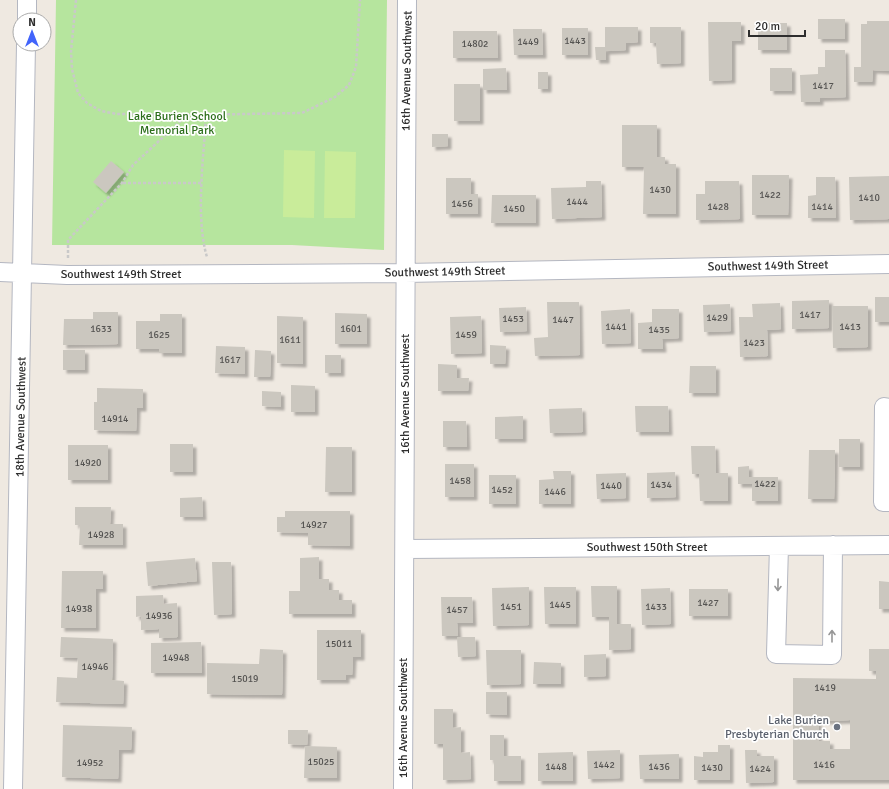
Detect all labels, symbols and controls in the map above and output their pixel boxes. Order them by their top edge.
street label: 16th Avenue Southwest [398,11,416,131]
north arrow [12,12,52,52]
scale bar [749,12,805,38]
text: N [28,16,36,29]
text: 20 m [755,19,780,34]
house number: 1443 [564,35,586,47]
house number: 1449 [517,36,539,48]
house number: 14802 [461,38,489,50]
house number: 1417 [812,80,834,92]
park label: Lake Burien School Memorial Park [128,109,227,138]
house number: 1430 [649,184,671,196]
house number: 1422 [759,189,781,201]
house number: 1410 [858,192,880,204]
house number: 1444 [566,196,588,208]
house number: 1456 [451,198,473,210]
house number: 1428 [707,201,729,213]
house number: 1414 [811,201,833,213]
house number: 1450 [503,203,525,215]
street label: Southwest 149th Street [708,257,828,275]
street label: Southwest 149th Street [385,263,505,281]
street label: Southwest 149th Street [61,267,181,282]
house number: 1417 [799,309,821,321]
house number: 1429 [706,312,728,324]
house number: 1453 [502,313,524,325]
house number: 1447 [552,314,574,326]
house number: 1441 [605,321,627,333]
house number: 1413 [839,321,861,333]
house number: 1633 [90,323,112,335]
house number: 1601 [340,323,362,335]
house number: 1435 [648,324,670,336]
house number: 1625 [148,329,170,341]
house number: 1459 [455,329,477,341]
house number: 1611 [279,334,301,346]
street label: 16th Avenue Southwest [398,334,413,454]
house number: 1423 [743,337,765,349]
house number: 1617 [219,354,241,366]
street label: 18th Avenue Southwest [12,357,30,477]
house number: 14914 [101,413,129,425]
house number: 14920 [74,457,102,469]
house number: 1458 [449,475,471,487]
house number: 1422 [754,478,776,490]
house number: 1434 [650,479,672,491]
house number: 1440 [600,480,622,492]
house number: 1452 [491,484,513,496]
house number: 1446 [544,486,566,498]
house number: 14927 [300,519,328,531]
house number: 14928 [87,529,115,541]
street label: Southwest 150th Street [587,540,707,555]
one-way arrow [774,578,782,591]
house number: 1427 [697,597,719,609]
house number: 1445 [549,599,571,611]
house number: 1451 [500,601,522,613]
house number: 1433 [645,601,667,613]
house number: 14938 [65,603,93,615]
house number: 1457 [446,604,468,616]
house number: 14936 [145,610,173,622]
one-way arrow [828,630,836,643]
house number: 15011 [325,638,353,650]
house number: 14948 [162,652,190,664]
street label: 16th Avenue Southwest [396,658,411,778]
house number: 14946 [81,661,109,673]
house number: 15019 [231,673,259,685]
house number: 1419 [814,682,836,694]
place label: Lake Burien Presbyterian Church [725,713,829,742]
marker: Lake Burien Presbyterian Church [832,722,842,732]
house number: 15025 [307,756,335,768]
house number: 14952 [76,757,104,769]
house number: 1442 [593,759,615,771]
house number: 1416 [813,759,835,771]
house number: 1448 [545,761,567,773]
house number: 1436 [648,761,670,773]
house number: 1430 [701,762,723,774]
house number: 1424 [749,763,771,775]

